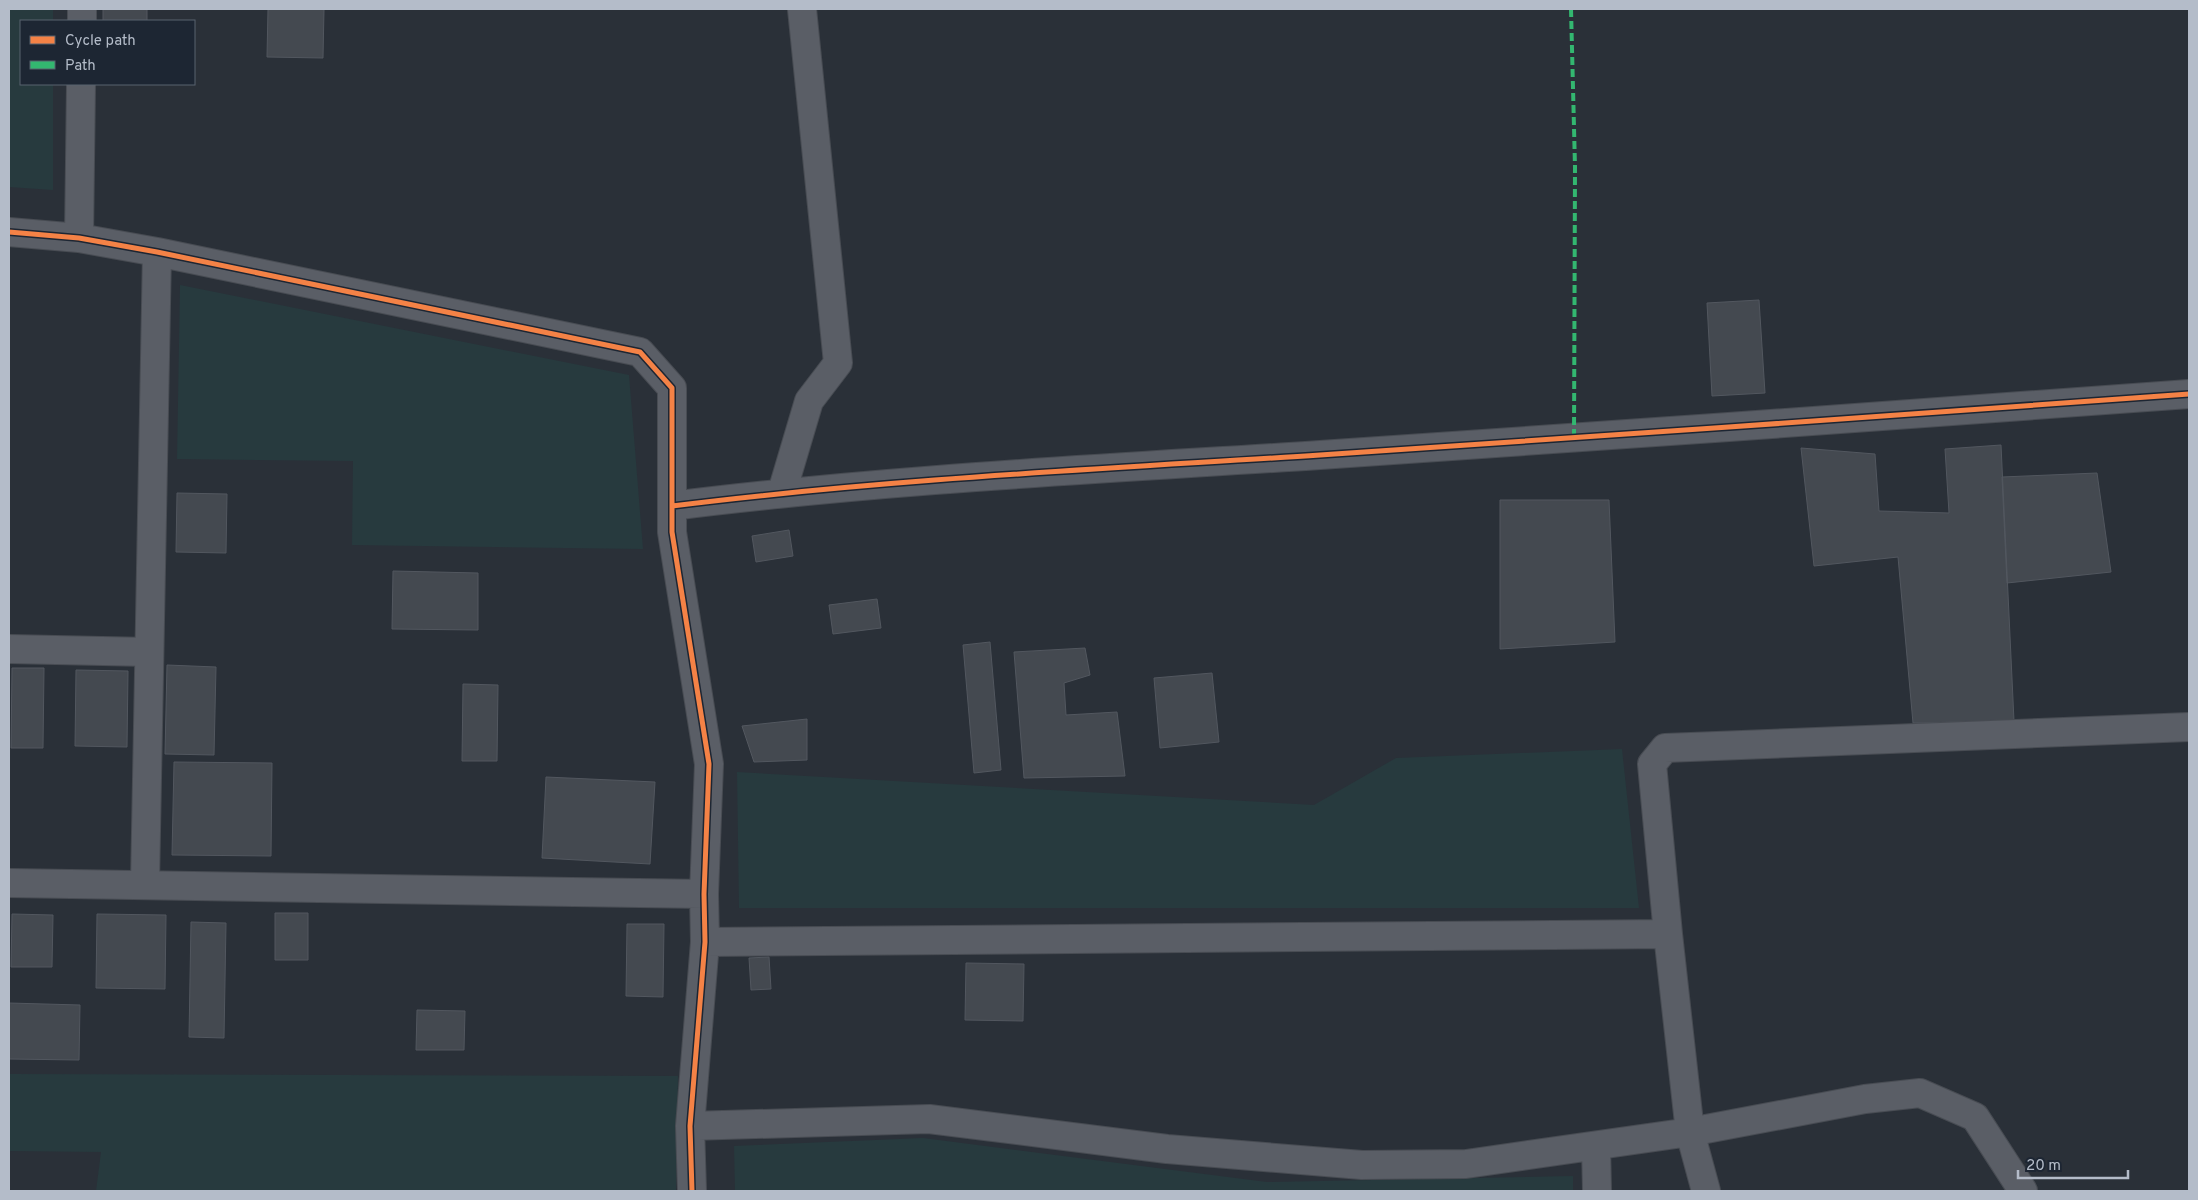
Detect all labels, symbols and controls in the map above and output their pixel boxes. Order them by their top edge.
legend [20,20,195,85]
text: Cycle path [65,32,136,51]
text: Path [65,57,96,76]
scale bar [2018,1148,2128,1180]
text: 20 m [2026,1157,2061,1176]

